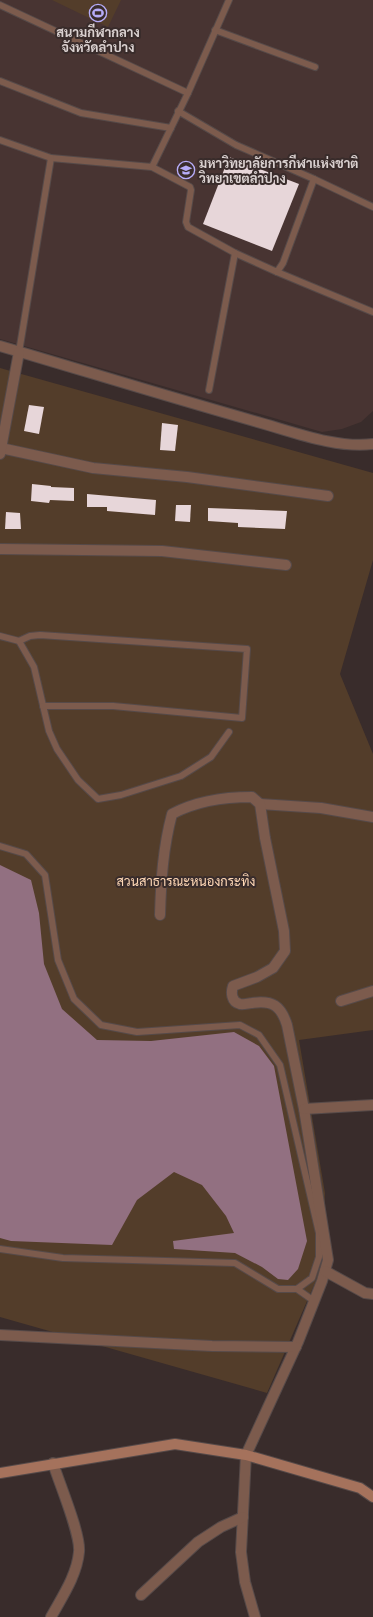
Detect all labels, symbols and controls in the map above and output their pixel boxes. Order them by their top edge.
sports icon: สนามกีฬากลาง จังหวัดลำปาง [88,3,108,23]
place label: สนามกีฬากลาง จังหวัดลำปาง [56,23,140,55]
place label: มหาวิทยาลัยการกีฬาแห่งชาติ วิทยาเขตลำปาง [198,154,358,186]
school or university icon: มหาวิทยาลัยการกีฬาแห่งชาติ วิทยาเขตลำปาง [176,160,196,180]
park label: สวนสาธารณะหนองกระทิง [117,873,255,889]

